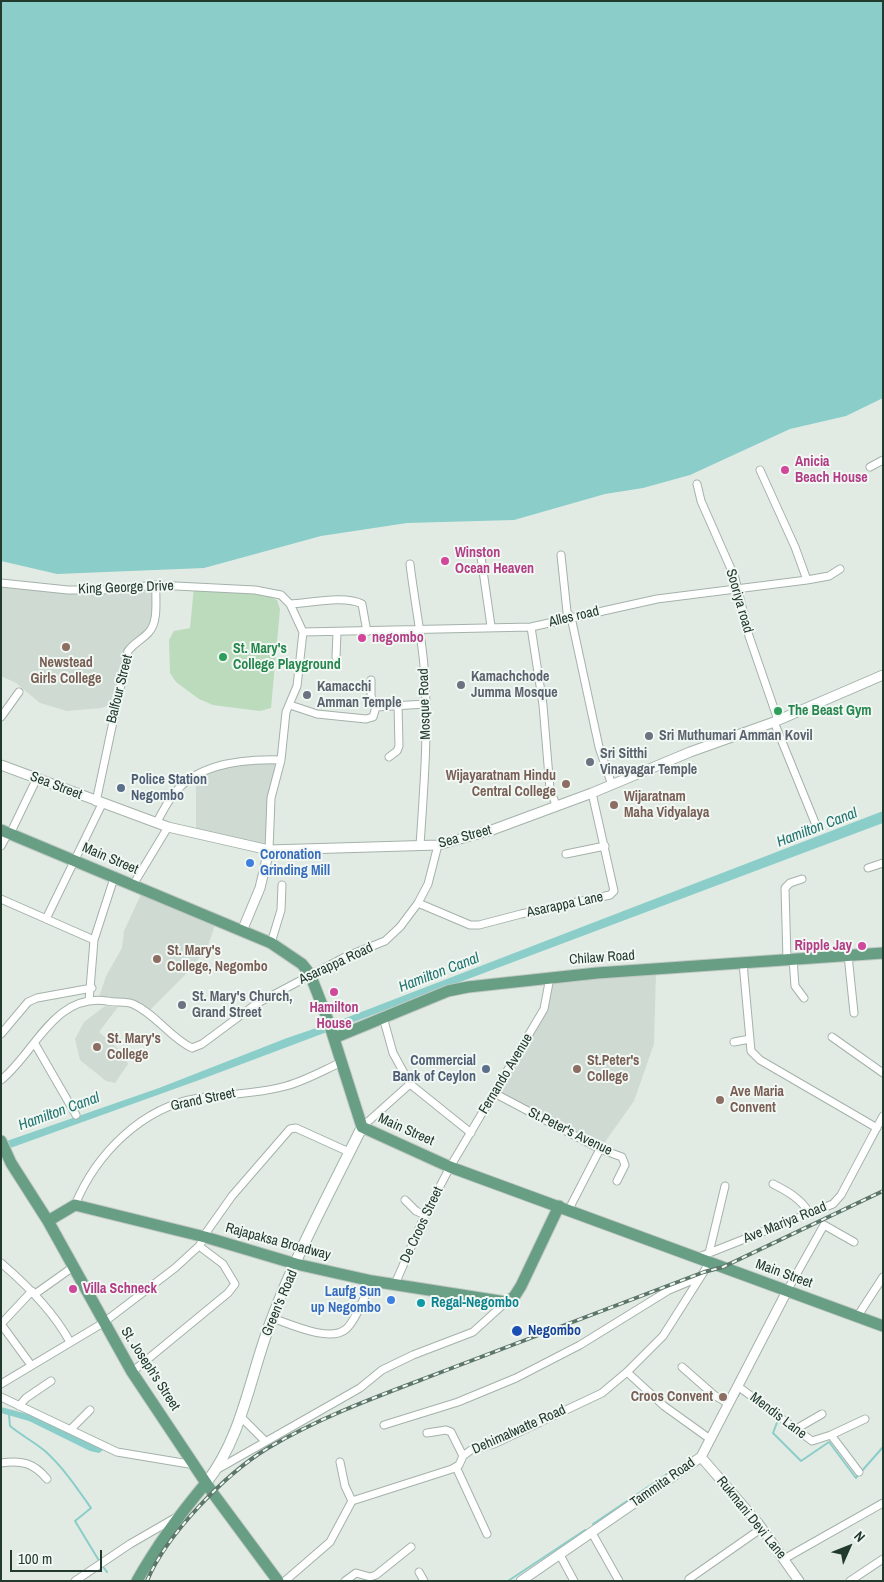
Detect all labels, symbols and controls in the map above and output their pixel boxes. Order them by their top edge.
place label: Anicia Beach House [795,454,868,487]
marker: Anicia Beach House [779,464,791,476]
place label: Winston Ocean Heaven [455,545,534,578]
marker: Winston Ocean Heaven [439,555,451,567]
street label: Sooriya road [722,567,756,635]
street label: King George Drive [78,578,174,598]
street label: Alles road [547,603,601,631]
place label: negombo [372,630,424,646]
marker: negombo [356,632,368,644]
marker: Newstead Girls College [60,641,72,653]
place label: St. Mary's College Playground [233,641,341,674]
marker: St. Mary's College Playground [217,651,229,663]
street label: Balfour Street [103,653,137,725]
place label: Newstead Girls College [31,655,101,688]
street label: Mosque Road [415,668,435,740]
place label: Kamachchode Jumma Mosque [471,669,558,702]
place label: Kamacchi Amman Temple [317,679,402,712]
marker: Kamachchode Jumma Mosque [455,679,467,691]
marker: Kamacchi Amman Temple [301,689,313,701]
place label: The Beast Gym [788,703,872,719]
marker: The Beast Gym [772,705,784,717]
place label: Sri Muthumari Amman Kovil [659,728,813,744]
marker: Sri Muthumari Amman Kovil [643,730,655,742]
place label: Sri Sitthi Vinayagar Temple [600,746,697,779]
marker: Sri Sitthi Vinayagar Temple [584,756,596,768]
street label: Sea Street [28,768,84,804]
place label: Wijayaratnam Hindu Central College [446,768,556,800]
place label: Police Station Negombo [131,772,207,804]
marker: Wijayaratnam Hindu Central College [560,778,572,790]
marker: Police Station Negombo [115,782,127,794]
place label: Wijaratnam Maha Vidyalaya [624,789,709,822]
marker: Wijaratnam Maha Vidyalaya [608,799,620,811]
water label: Hamilton Canal [774,804,860,852]
street label: Sea Street [437,822,493,852]
street label: Main Street [79,840,141,878]
place label: Coronation Grinding Mill [260,847,330,880]
marker: Coronation Grinding Mill [244,857,256,869]
street label: Asarappa Lane [525,889,605,921]
place label: Ripple Jay [795,938,852,954]
street label: Asarappa Road [296,940,376,988]
marker: Ripple Jay [856,940,868,952]
place label: St. Mary's College, Negombo [167,943,268,976]
street label: Chilaw Road [569,947,635,969]
water label: Hamilton Canal [396,949,482,997]
marker: St. Mary's College, Negombo [151,953,163,965]
marker: Hamilton House [328,986,340,998]
place label: St. Mary's Church, Grand Street [192,989,292,1022]
marker: St. Mary's Church, Grand Street [176,999,188,1011]
place label: Hamilton House [309,1000,359,1032]
place label: St. Mary's College [107,1031,161,1064]
street label: Fernando Avenue [475,1031,537,1117]
marker: St. Mary's College [91,1041,103,1053]
place label: Commercial Bank of Ceylon [392,1053,476,1086]
place label: St.Peter's College [587,1053,639,1086]
marker: Commercial Bank of Ceylon [480,1063,492,1075]
marker: St.Peter's College [571,1063,583,1075]
place label: Ave Maria Convent [730,1084,784,1116]
street label: Grand Street [169,1085,237,1115]
water label: Hamilton Canal [16,1089,102,1135]
marker: Ave Maria Convent [714,1094,726,1106]
street label: St.Peter's Avenue [525,1104,615,1160]
street label: Main Street [375,1110,437,1150]
street label: De Croos Street [397,1184,447,1266]
street label: Ave Mariya Road [741,1199,829,1247]
street label: Rajapaksa Broadway [223,1220,333,1264]
street label: Main Street [753,1256,815,1292]
street label: Green's Road [258,1267,302,1339]
place label: Villa Schneck [83,1281,157,1297]
marker: Villa Schneck [67,1283,79,1295]
place label: Laufg Sun up Negombo [311,1284,381,1316]
marker: Laufg Sun up Negombo [385,1294,397,1306]
place label: Regal-Negombo [431,1295,519,1311]
marker: Regal-Negombo [415,1297,427,1309]
place label: Negombo [528,1323,581,1339]
street label: St. Joseph's Street [117,1324,183,1414]
marker: Negombo [510,1324,524,1338]
place label: Croos Convent [631,1389,713,1405]
street label: Mendis Lane [746,1389,810,1443]
marker: Croos Convent [717,1391,729,1403]
street label: Dehimalwatte Road [470,1402,568,1458]
street label: Tammita Road [628,1455,698,1511]
street label: Rukmani Devi Lane [713,1473,789,1563]
north arrow [824,1522,874,1572]
text: N [850,1527,869,1546]
scale bar [12,1540,105,1572]
text: 100 m [18,1548,52,1569]

